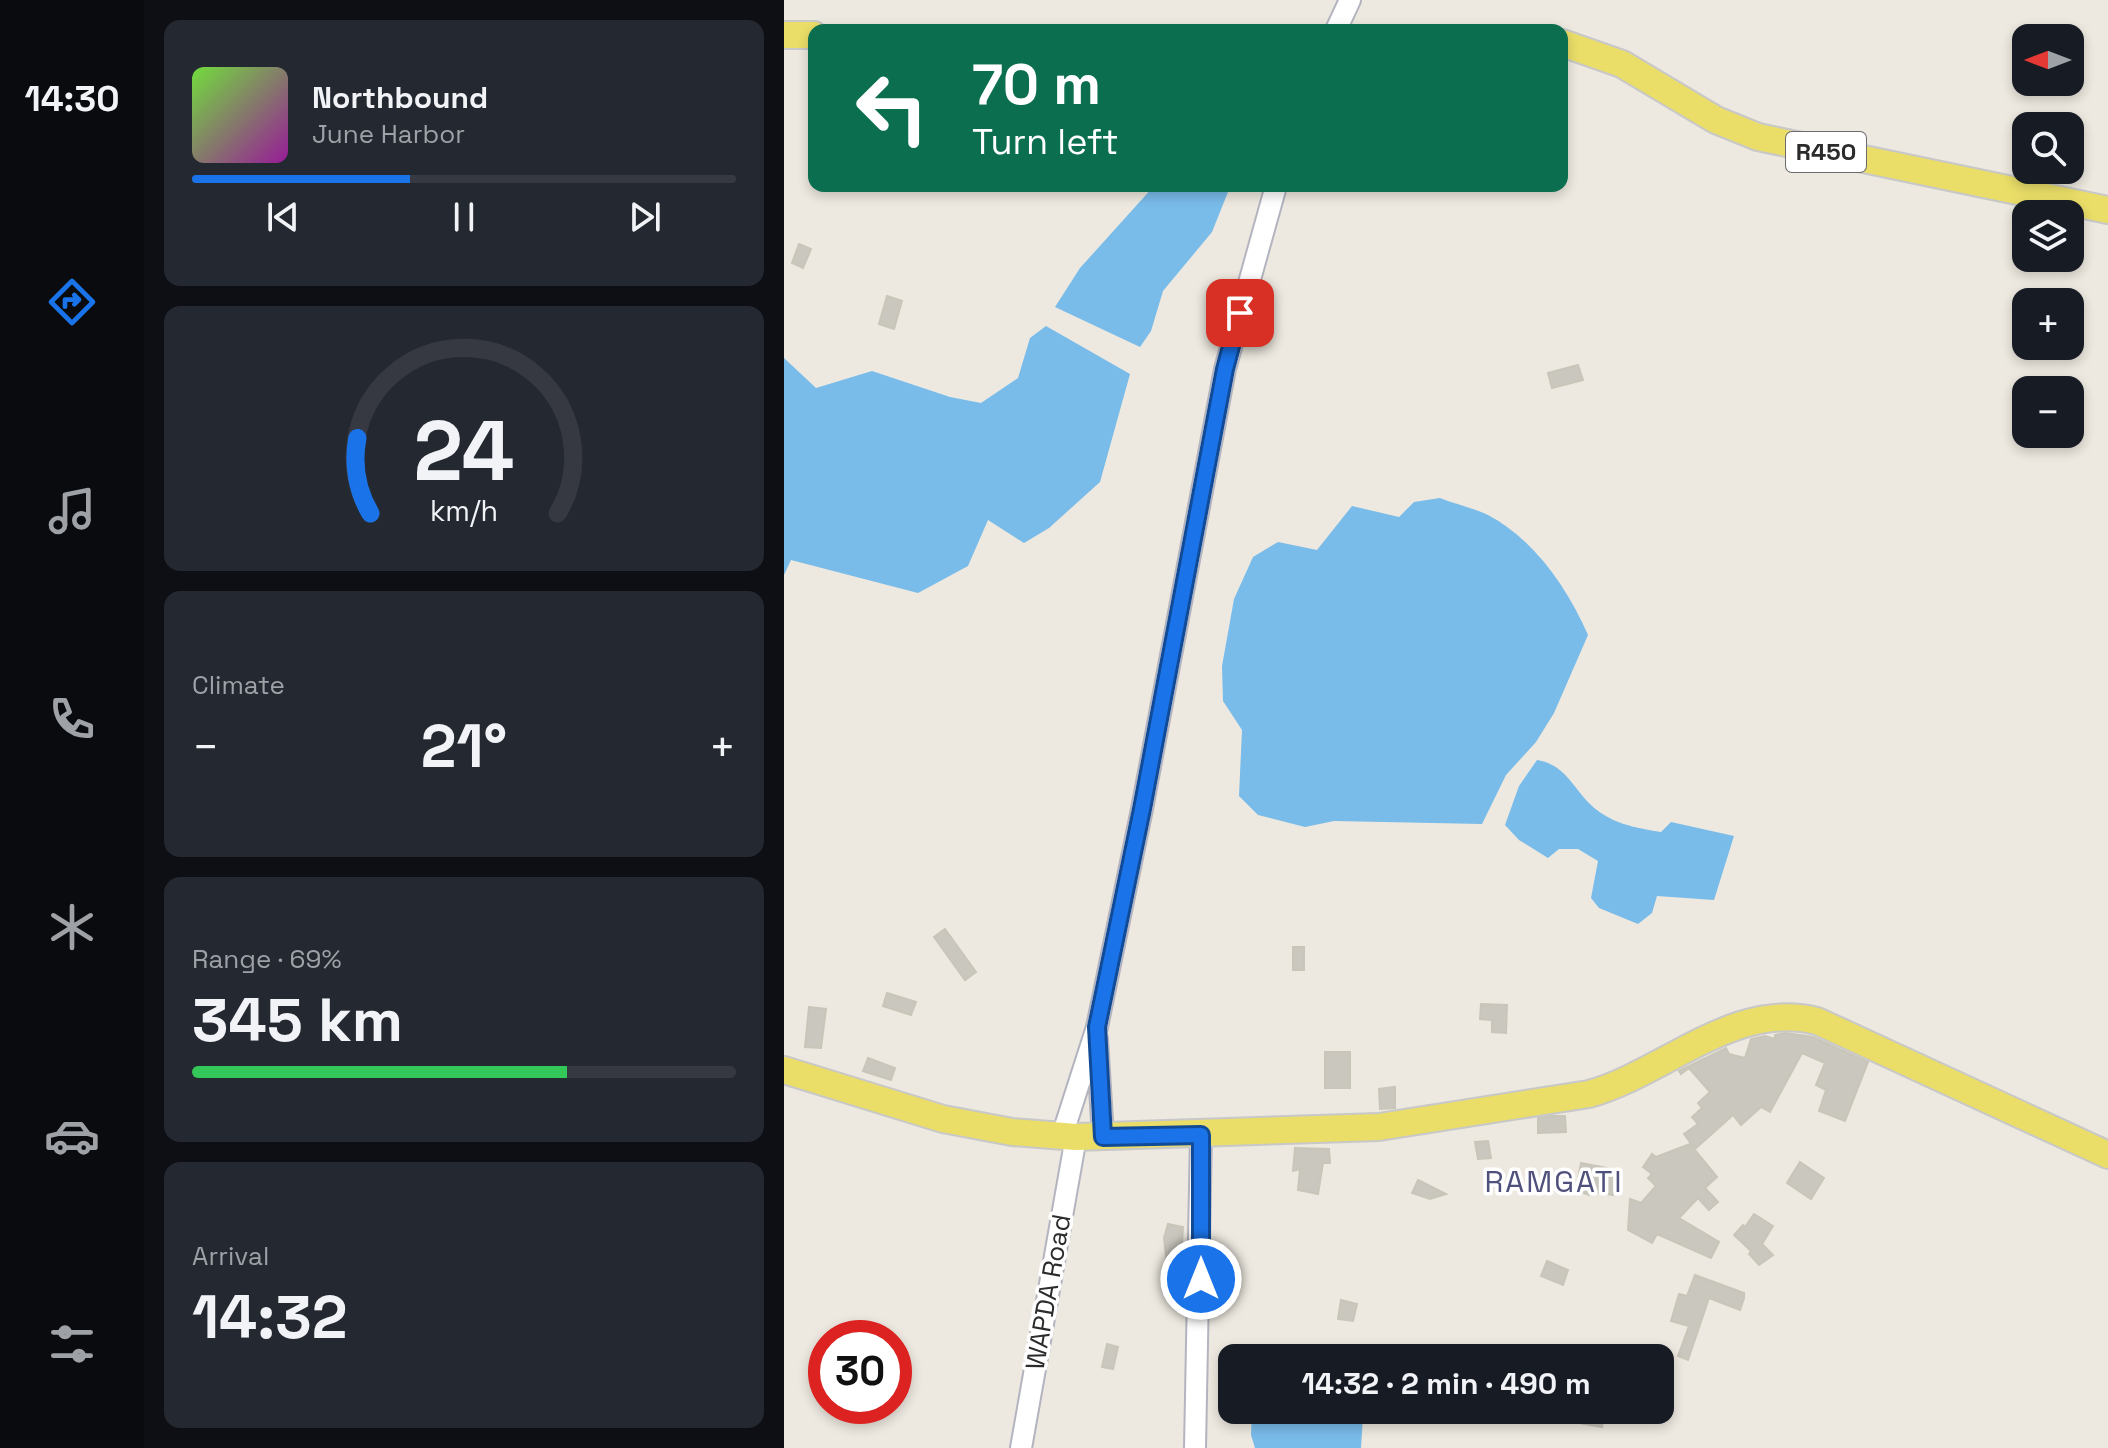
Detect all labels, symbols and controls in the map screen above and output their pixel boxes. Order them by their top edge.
north arrow [2012,24,2084,96]
map controls [2012,24,2084,448]
text: 70 m [972,49,1101,120]
icon: left [840,56,944,160]
text: 14:30 [24,76,120,122]
text: Northbound [312,78,488,117]
button: search [2012,112,2084,184]
text: June Harbor [312,117,465,151]
text: Turn left [972,119,1119,165]
road number: R450 [1786,132,1866,172]
icon: previous [261,195,305,239]
icon: pause [442,195,486,239]
icon: next [623,195,667,239]
button: layers [2012,200,2084,272]
icon: directions [44,274,100,330]
pin [1206,279,1274,347]
button: + [2012,288,2084,360]
icon: arrive [1218,291,1262,335]
button: − [2012,376,2084,448]
text: 24 [414,398,514,504]
icon: music [44,483,100,539]
text: km/h [430,494,498,530]
text: Climate [192,668,285,702]
icon: phone [44,691,100,747]
text: 21° [421,708,507,785]
text: − [192,719,219,775]
text: + [709,719,736,775]
icon: climate [44,899,100,955]
text: Range · 69% [192,942,342,976]
text: 345 km [192,982,403,1059]
icon: car [44,1108,100,1164]
district label: RAMGATI [1484,1162,1624,1201]
street label: WAPDA Road [1018,1211,1078,1373]
position arrow [1159,1237,1243,1321]
text: Arrival [192,1239,269,1273]
text: 14:32 [192,1279,347,1356]
icon: filters [44,1316,100,1372]
speed limit sign: 30 [808,1320,912,1424]
text: 14:32 · 2 min · 490 m [1301,1364,1591,1403]

